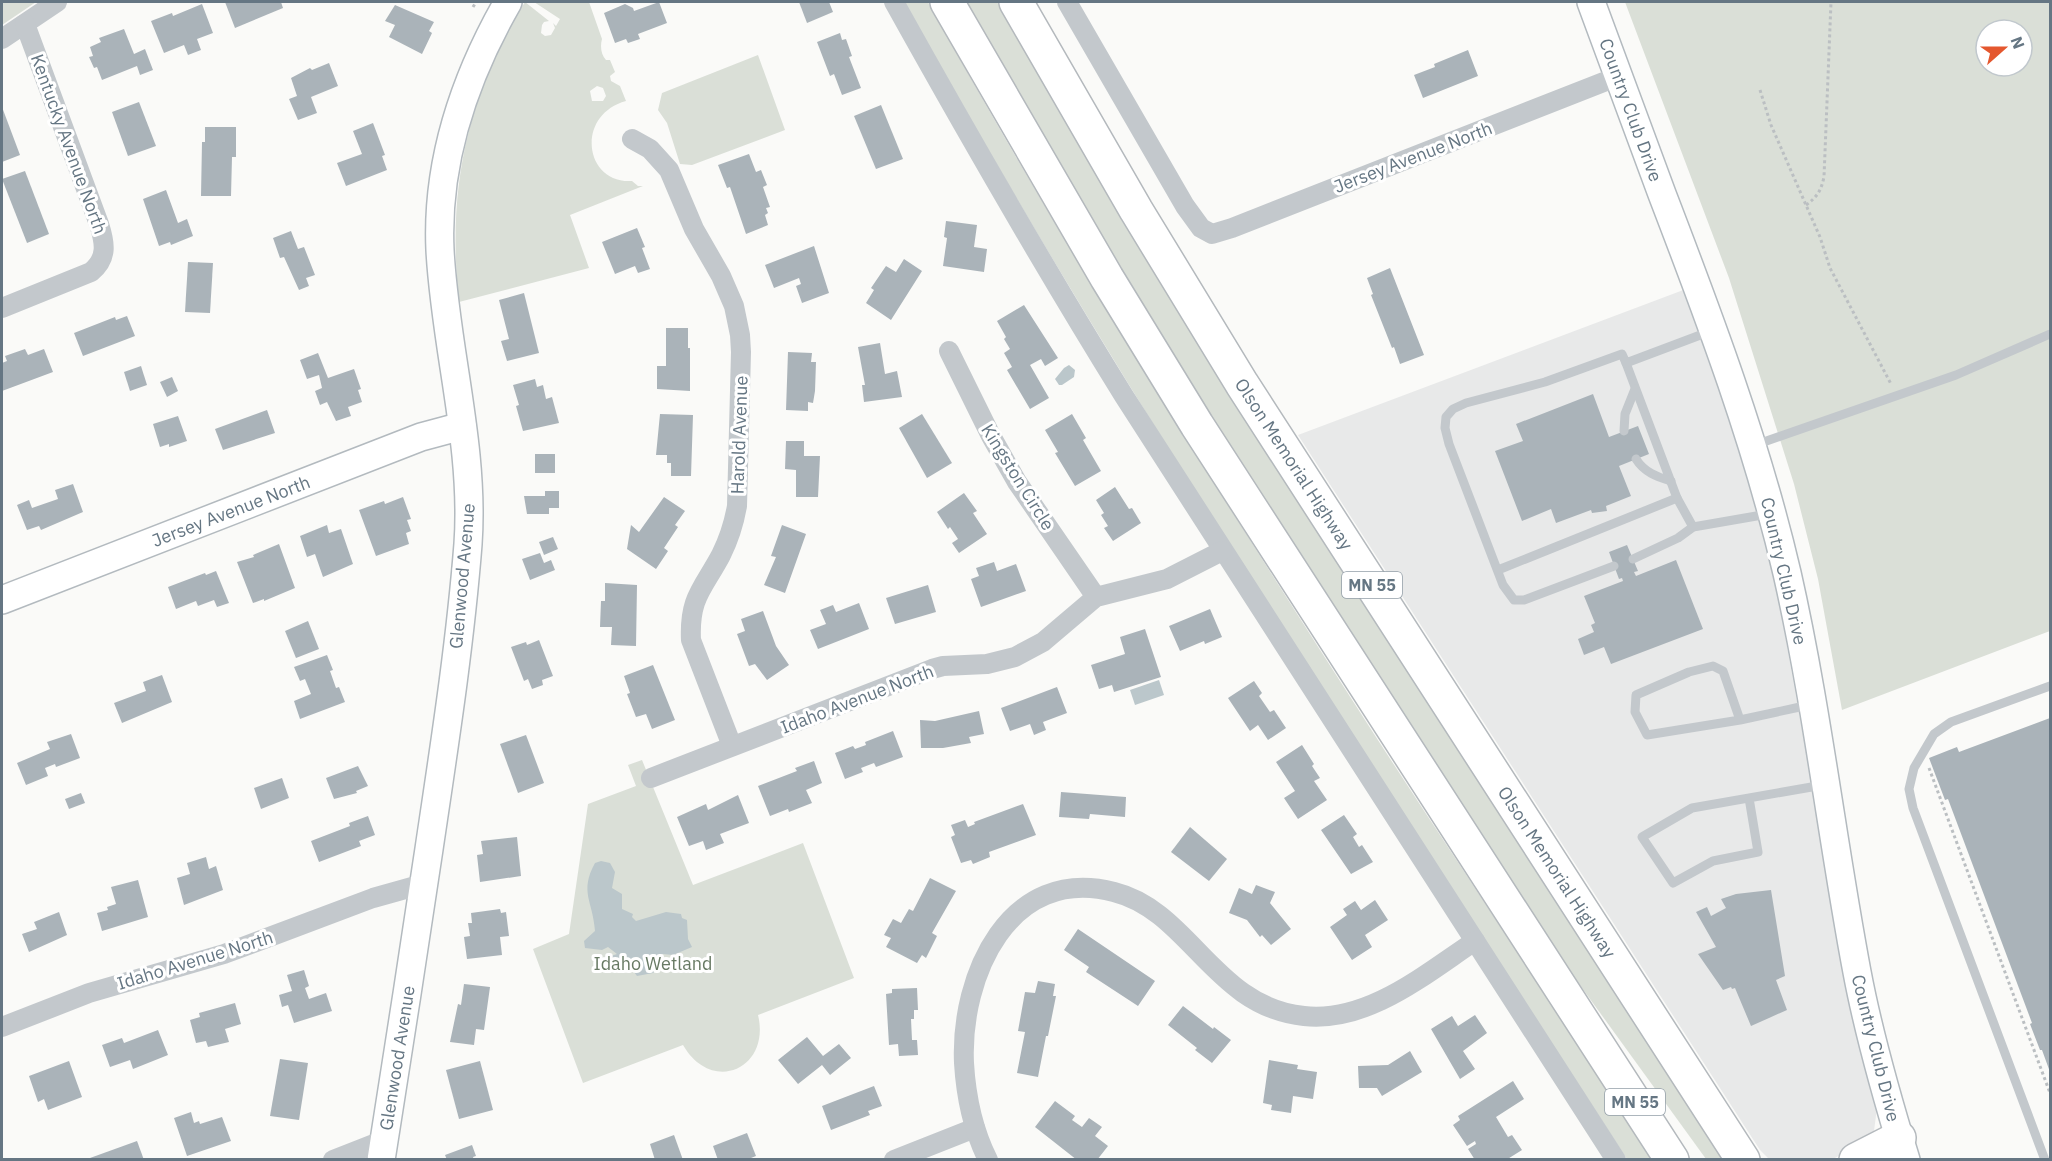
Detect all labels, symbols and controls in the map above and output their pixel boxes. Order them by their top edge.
north arrow [1974,18,2034,78]
text: N [2007,34,2029,52]
street label: Country Club Drive [1594,35,1668,185]
street label: Kentucky Avenue North [26,51,112,237]
street label: Jersey Avenue North [1331,116,1495,198]
street label: Olson Memorial Highway [1230,374,1358,554]
street label: Harold Avenue [725,375,753,495]
street label: Kingston Circle [976,420,1060,535]
street label: Jersey Avenue North [149,470,313,552]
street label: Country Club Drive [1756,495,1812,647]
street label: Glenwood Avenue [444,502,480,650]
road number: MN 55 [1342,572,1402,598]
street label: Idaho Avenue North [777,659,937,739]
street label: Olson Memorial Highway [1493,782,1621,962]
street label: Idaho Avenue North [114,925,276,995]
park label: Idaho Wetland [594,952,712,975]
street label: Country Club Drive [1847,972,1905,1124]
street label: Glenwood Avenue [374,984,420,1132]
road number: MN 55 [1605,1089,1665,1115]

